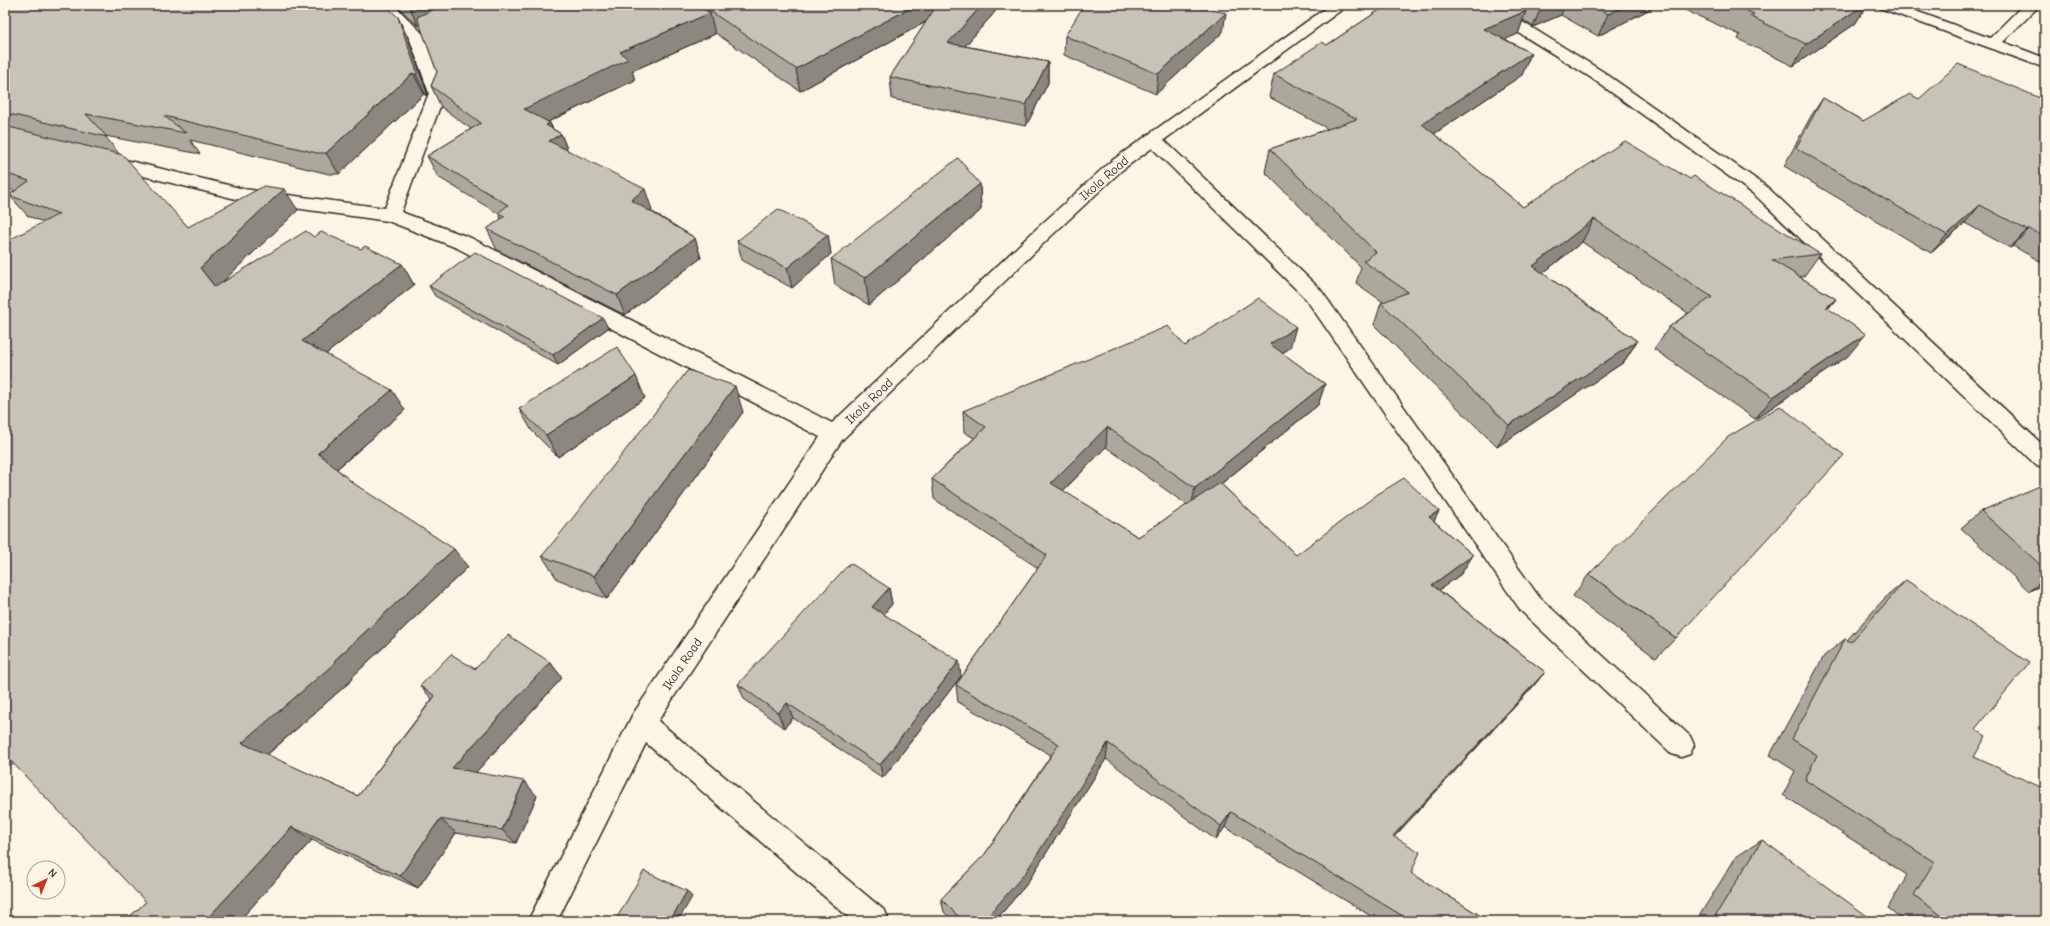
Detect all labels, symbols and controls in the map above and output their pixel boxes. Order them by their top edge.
street label: Ikola Road [1076,153,1132,203]
street label: Ikola Road [842,375,896,427]
street label: Ikola Road [659,635,705,693]
north arrow [26,860,66,900]
text: N [45,866,60,880]

